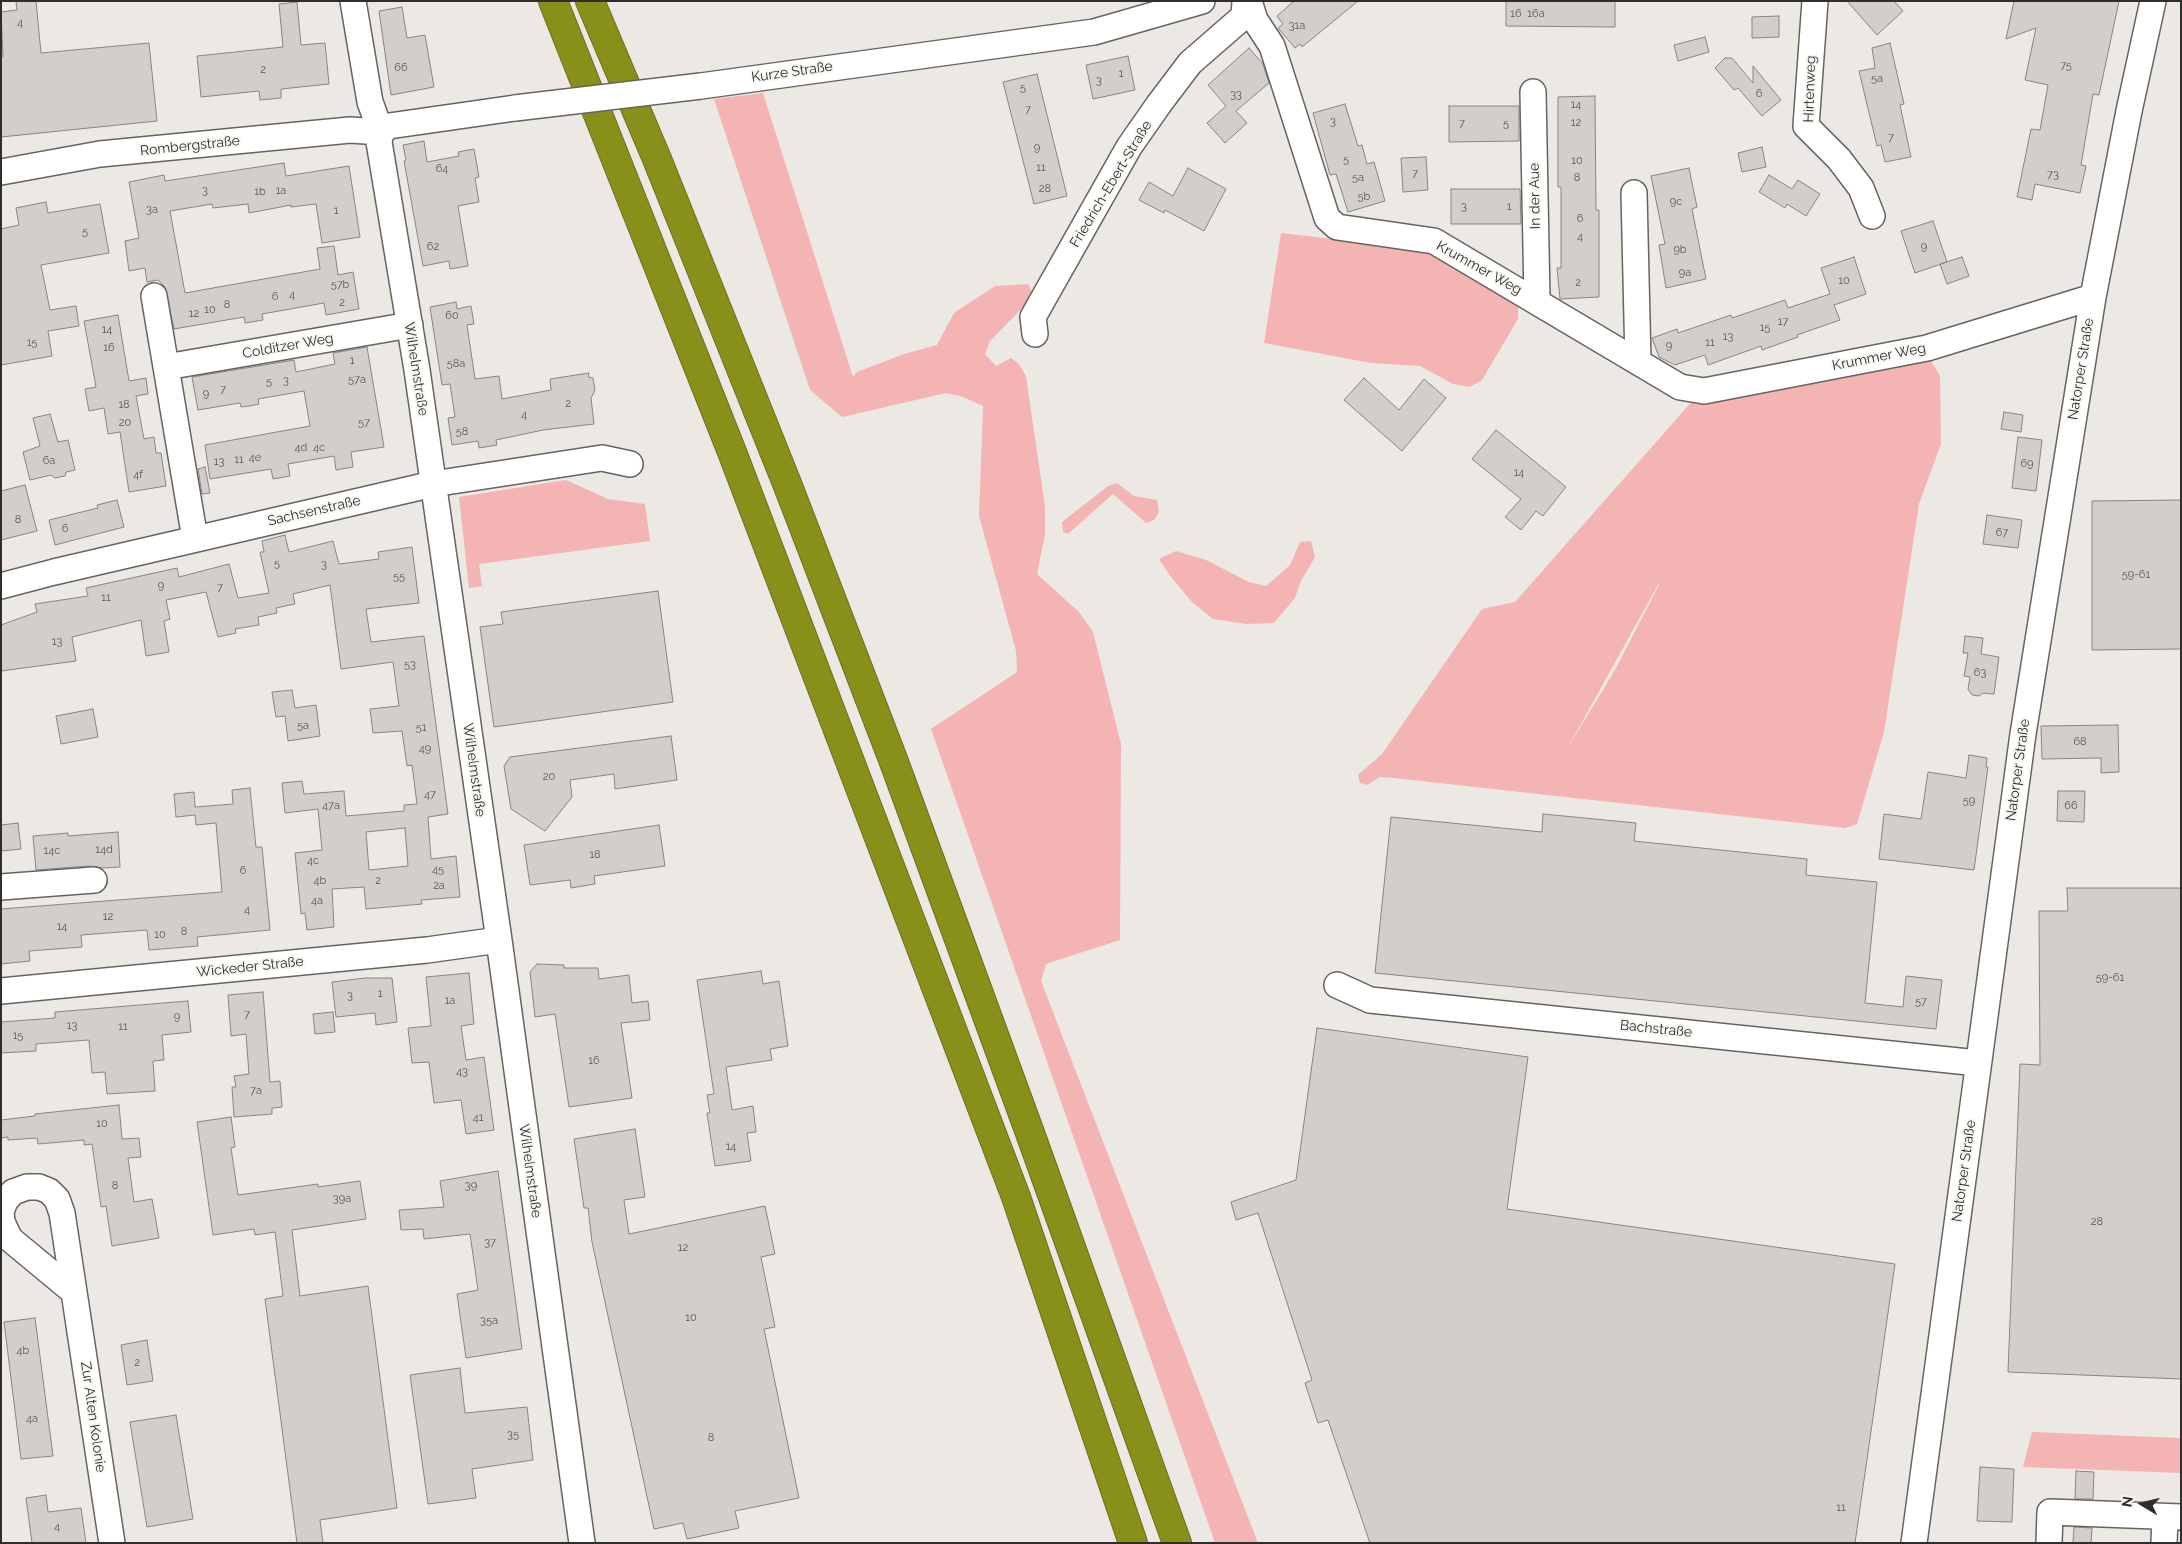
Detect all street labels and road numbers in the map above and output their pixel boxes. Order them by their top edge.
street label: Hirtenweg [1800,55,1820,123]
street label: Kurze Straße [750,58,834,86]
street label: Friedrich-Ebert-Straße [1067,118,1155,250]
street label: Rombergstraße [139,132,241,160]
street label: In der Aue [1526,163,1544,229]
street label: Krummer Weg [1433,238,1525,298]
street label: Natorper Straße [2065,317,2097,421]
street label: Wilhelmstraße [400,321,432,417]
street label: Colditzer Weg [241,330,335,362]
street label: Krummer Weg [1831,340,1927,374]
street label: Sachsenstraße [266,492,362,530]
street label: Natorper Straße [2003,718,2033,822]
street label: Wilhelmstraße [459,722,489,818]
street label: Wickeder Straße [196,953,304,981]
street label: Bachstraße [1619,1017,1693,1041]
street label: Natorper Straße [1949,1119,1979,1223]
street label: Wilhelmstraße [515,1123,545,1219]
street label: Zur Alten Kolonie [77,1361,109,1473]

